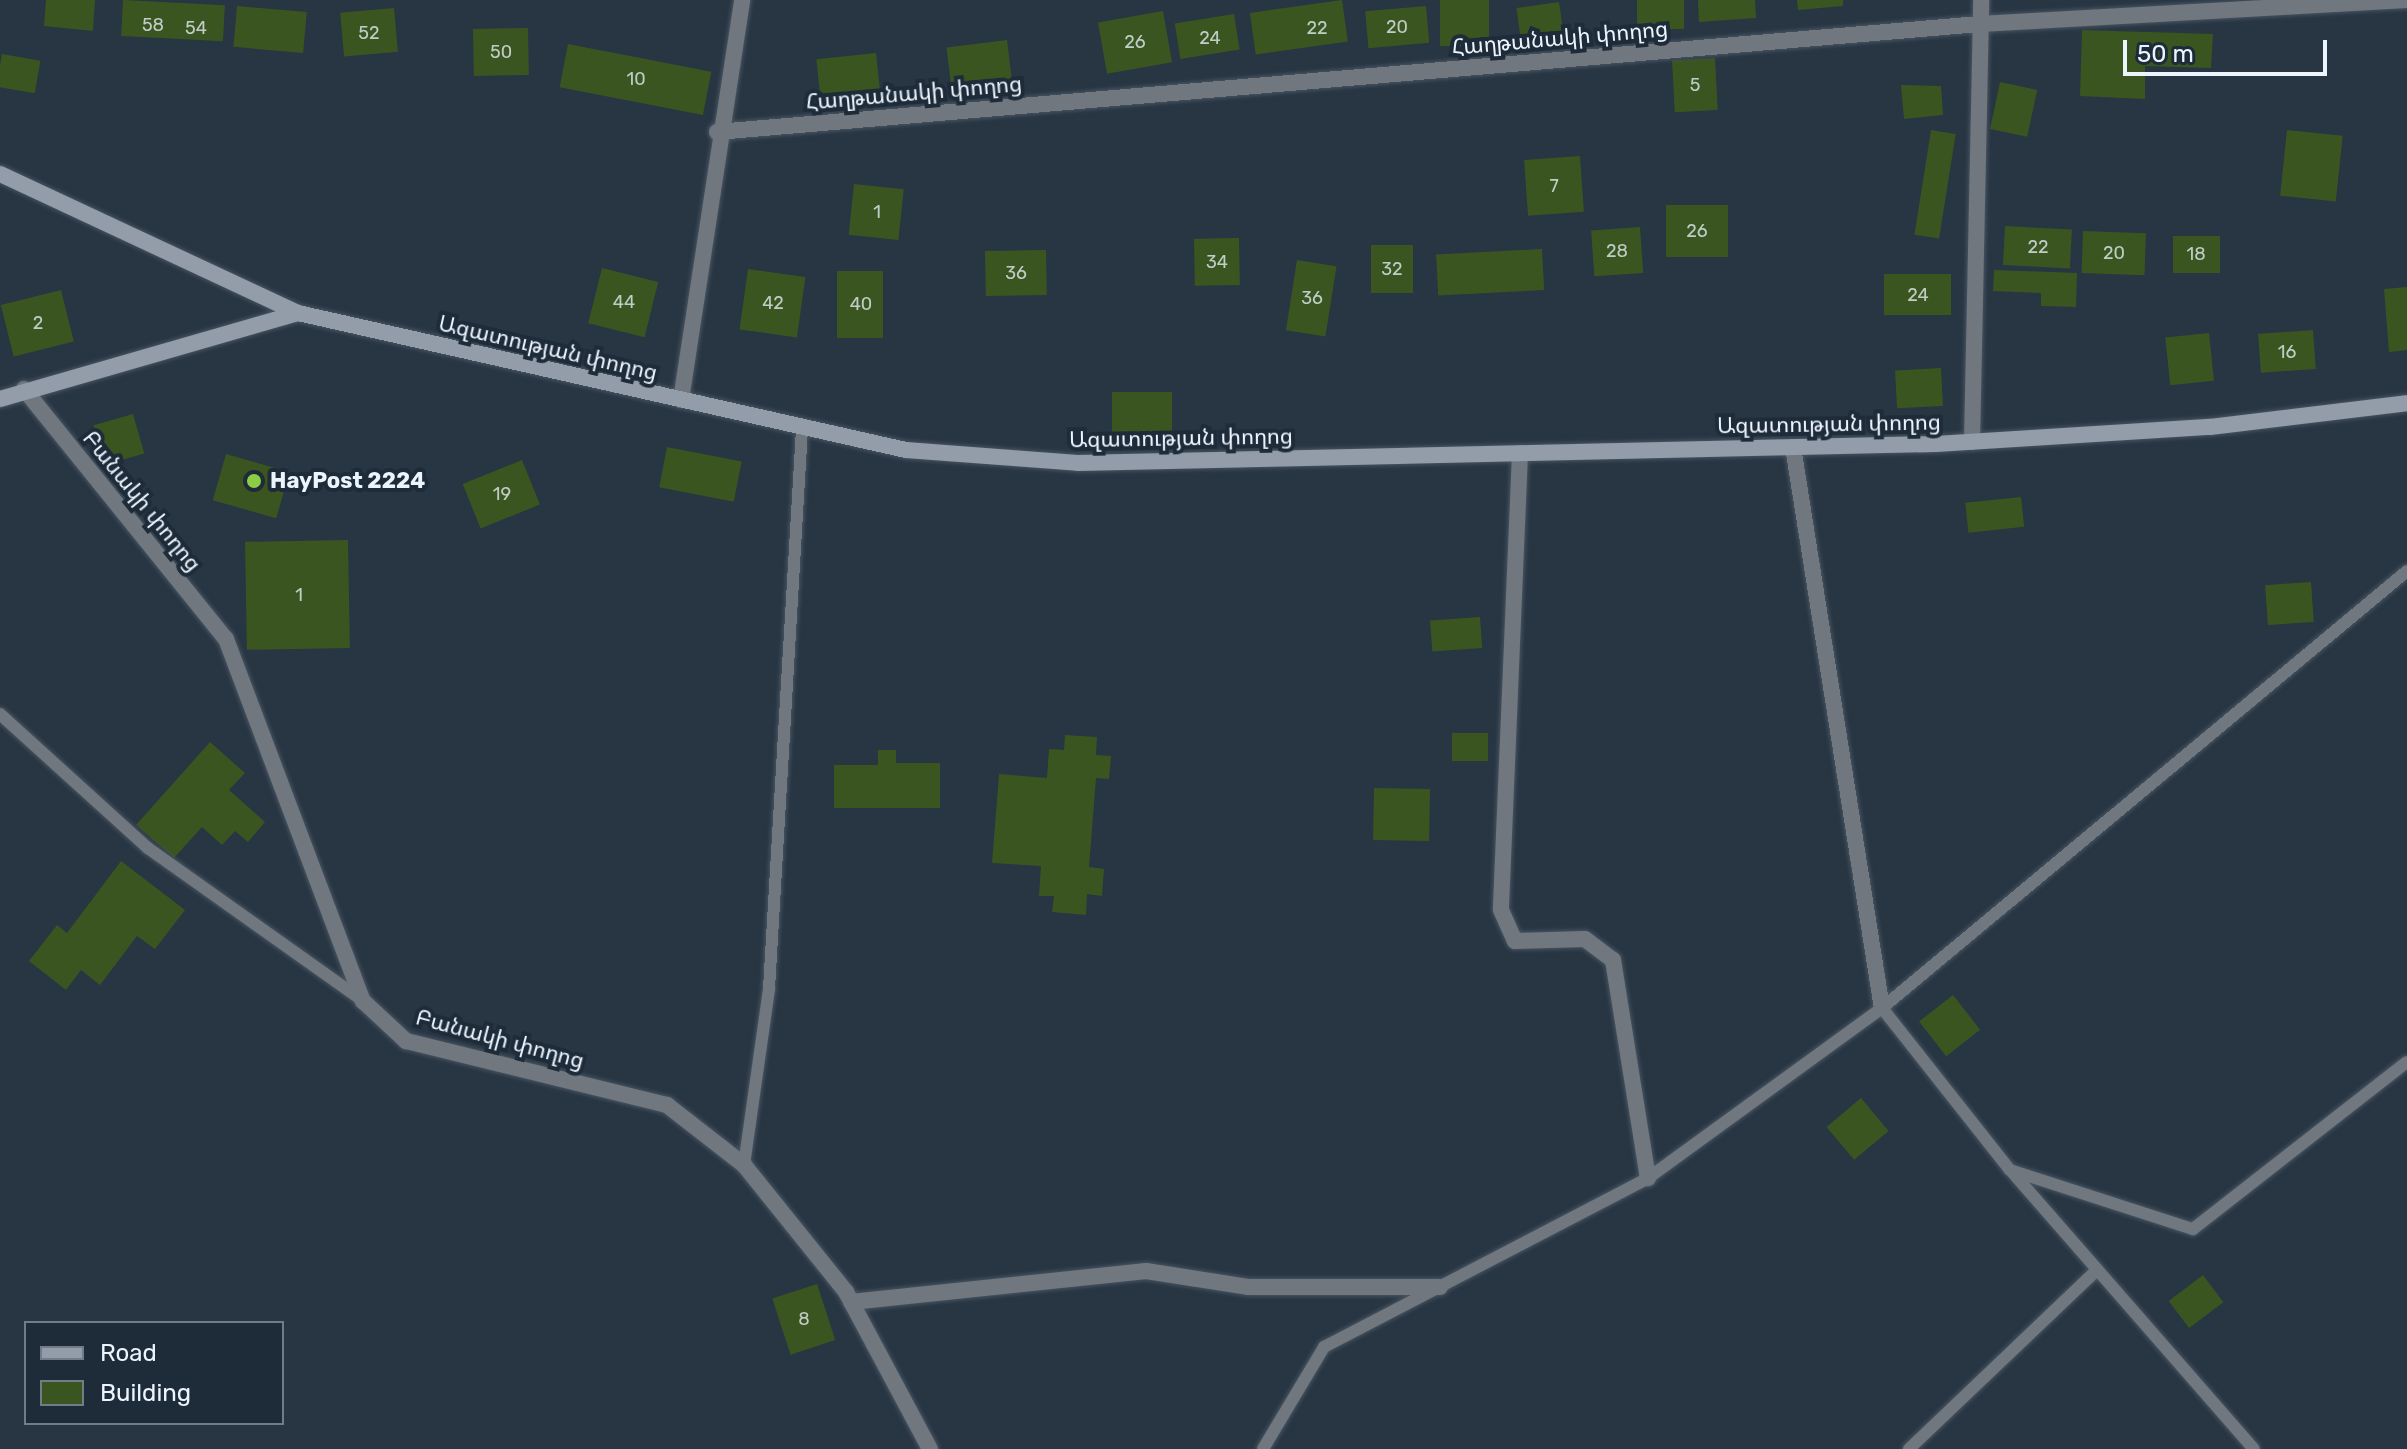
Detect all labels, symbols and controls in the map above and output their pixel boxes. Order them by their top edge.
house number: 58 [142,14,164,36]
street label: Հաղթանակի փողոց [1451,15,1669,61]
house number: 20 [1386,16,1408,38]
house number: 54 [185,17,207,39]
house number: 22 [1306,17,1328,39]
house number: 52 [358,22,380,44]
scale bar [2127,24,2331,74]
house number: 24 [1199,27,1221,49]
house number: 26 [1124,31,1146,53]
text: 50 m [2137,40,2194,68]
house number: 50 [490,41,512,63]
house number: 10 [626,68,646,90]
street label: Հաղթանակի փողոց [805,70,1023,116]
house number: 5 [1690,74,1700,96]
house number: 7 [1549,175,1559,197]
house number: 1 [873,201,881,223]
house number: 26 [1686,220,1708,242]
house number: 22 [2027,236,2049,258]
house number: 28 [1606,240,1628,262]
house number: 20 [2103,242,2125,264]
house number: 18 [2186,243,2206,265]
house number: 34 [1206,251,1228,273]
house number: 32 [1381,258,1403,280]
house number: 36 [1005,262,1027,284]
house number: 24 [1907,284,1929,306]
house number: 36 [1301,287,1323,309]
house number: 44 [613,291,635,313]
house number: 42 [762,292,784,314]
house number: 40 [850,293,872,315]
street label: Ազատության փողոց [436,310,660,386]
house number: 2 [33,312,43,334]
house number: 16 [2278,341,2296,363]
street label: Ազատության փողոց [1717,409,1941,439]
street label: Ազատության փողոց [1069,423,1293,453]
street label: Բանակի փողոց [77,425,207,577]
place label: HayPost 2224 [270,468,425,494]
marker: HayPost 2224 [245,472,263,490]
house number: 19 [493,483,511,505]
house number: 1 [295,584,303,606]
street label: Բանակի փողոց [413,1004,587,1074]
house number: 8 [798,1308,810,1330]
legend [24,1321,284,1425]
text: Road [100,1339,157,1367]
text: Building [100,1379,191,1407]

